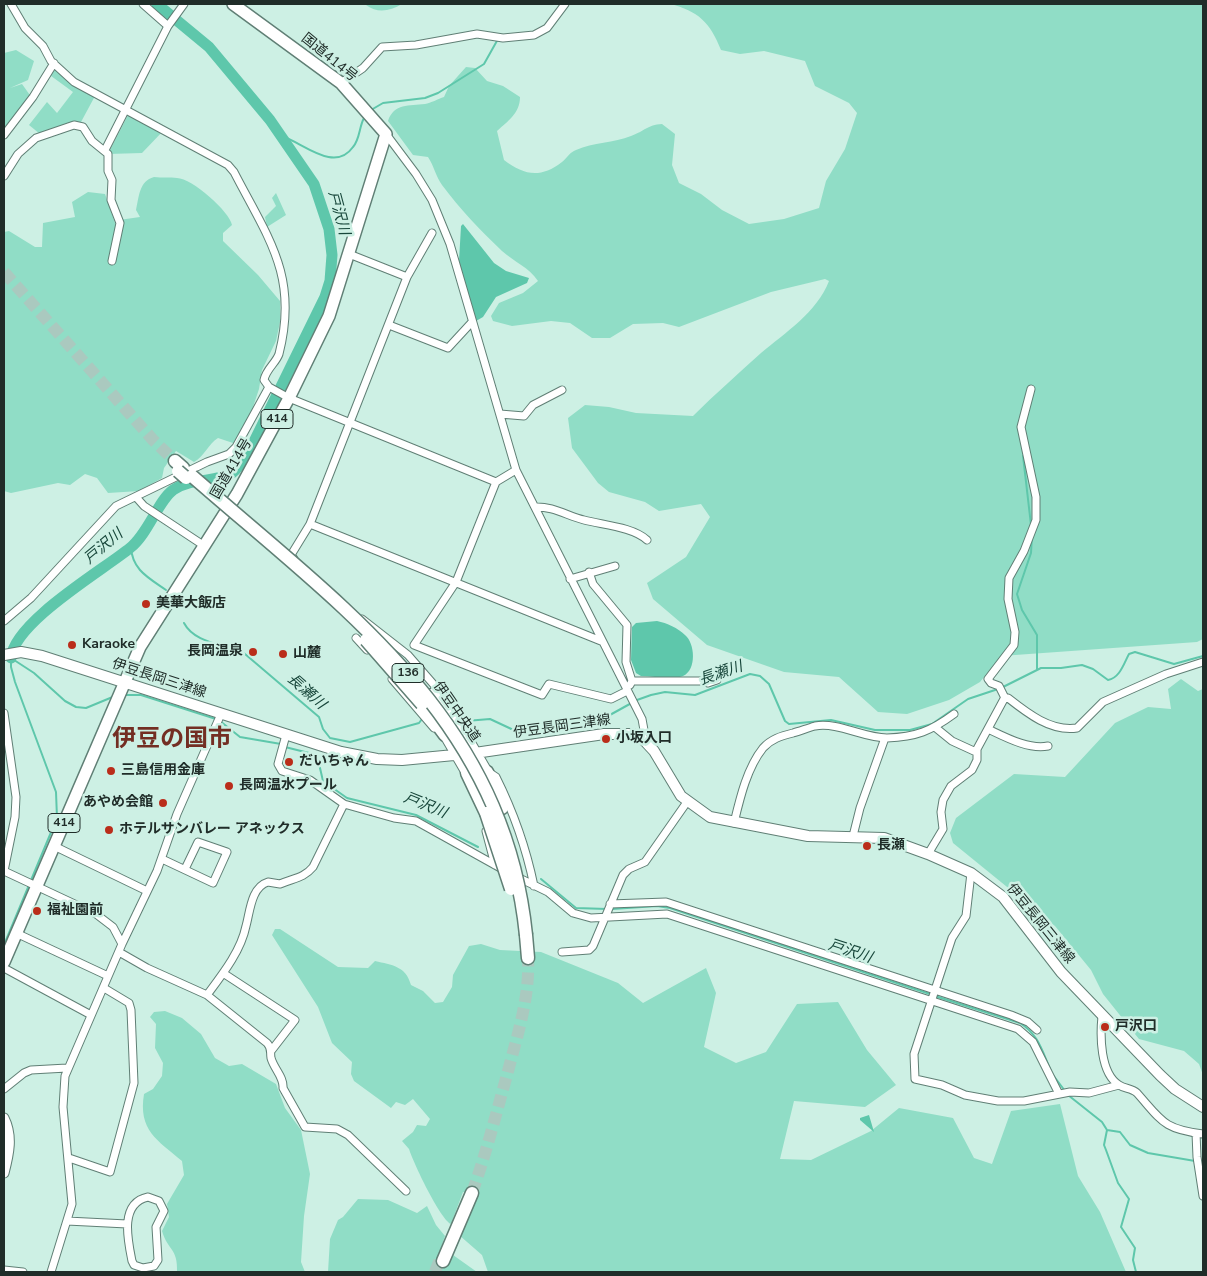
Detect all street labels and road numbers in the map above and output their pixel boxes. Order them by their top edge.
street label: 国道414号 [298,30,360,86]
road number: 414 [261,409,293,428]
street label: 国道414号 [208,436,256,502]
street label: 伊豆長岡三津線 [110,656,208,702]
road number: 136 [392,664,424,682]
street label: 伊豆中央道 [429,679,483,745]
street label: 伊豆長岡三津線 [512,712,612,742]
road number: 414 [48,814,80,832]
street label: 伊豆長岡三津線 [1003,881,1077,967]

